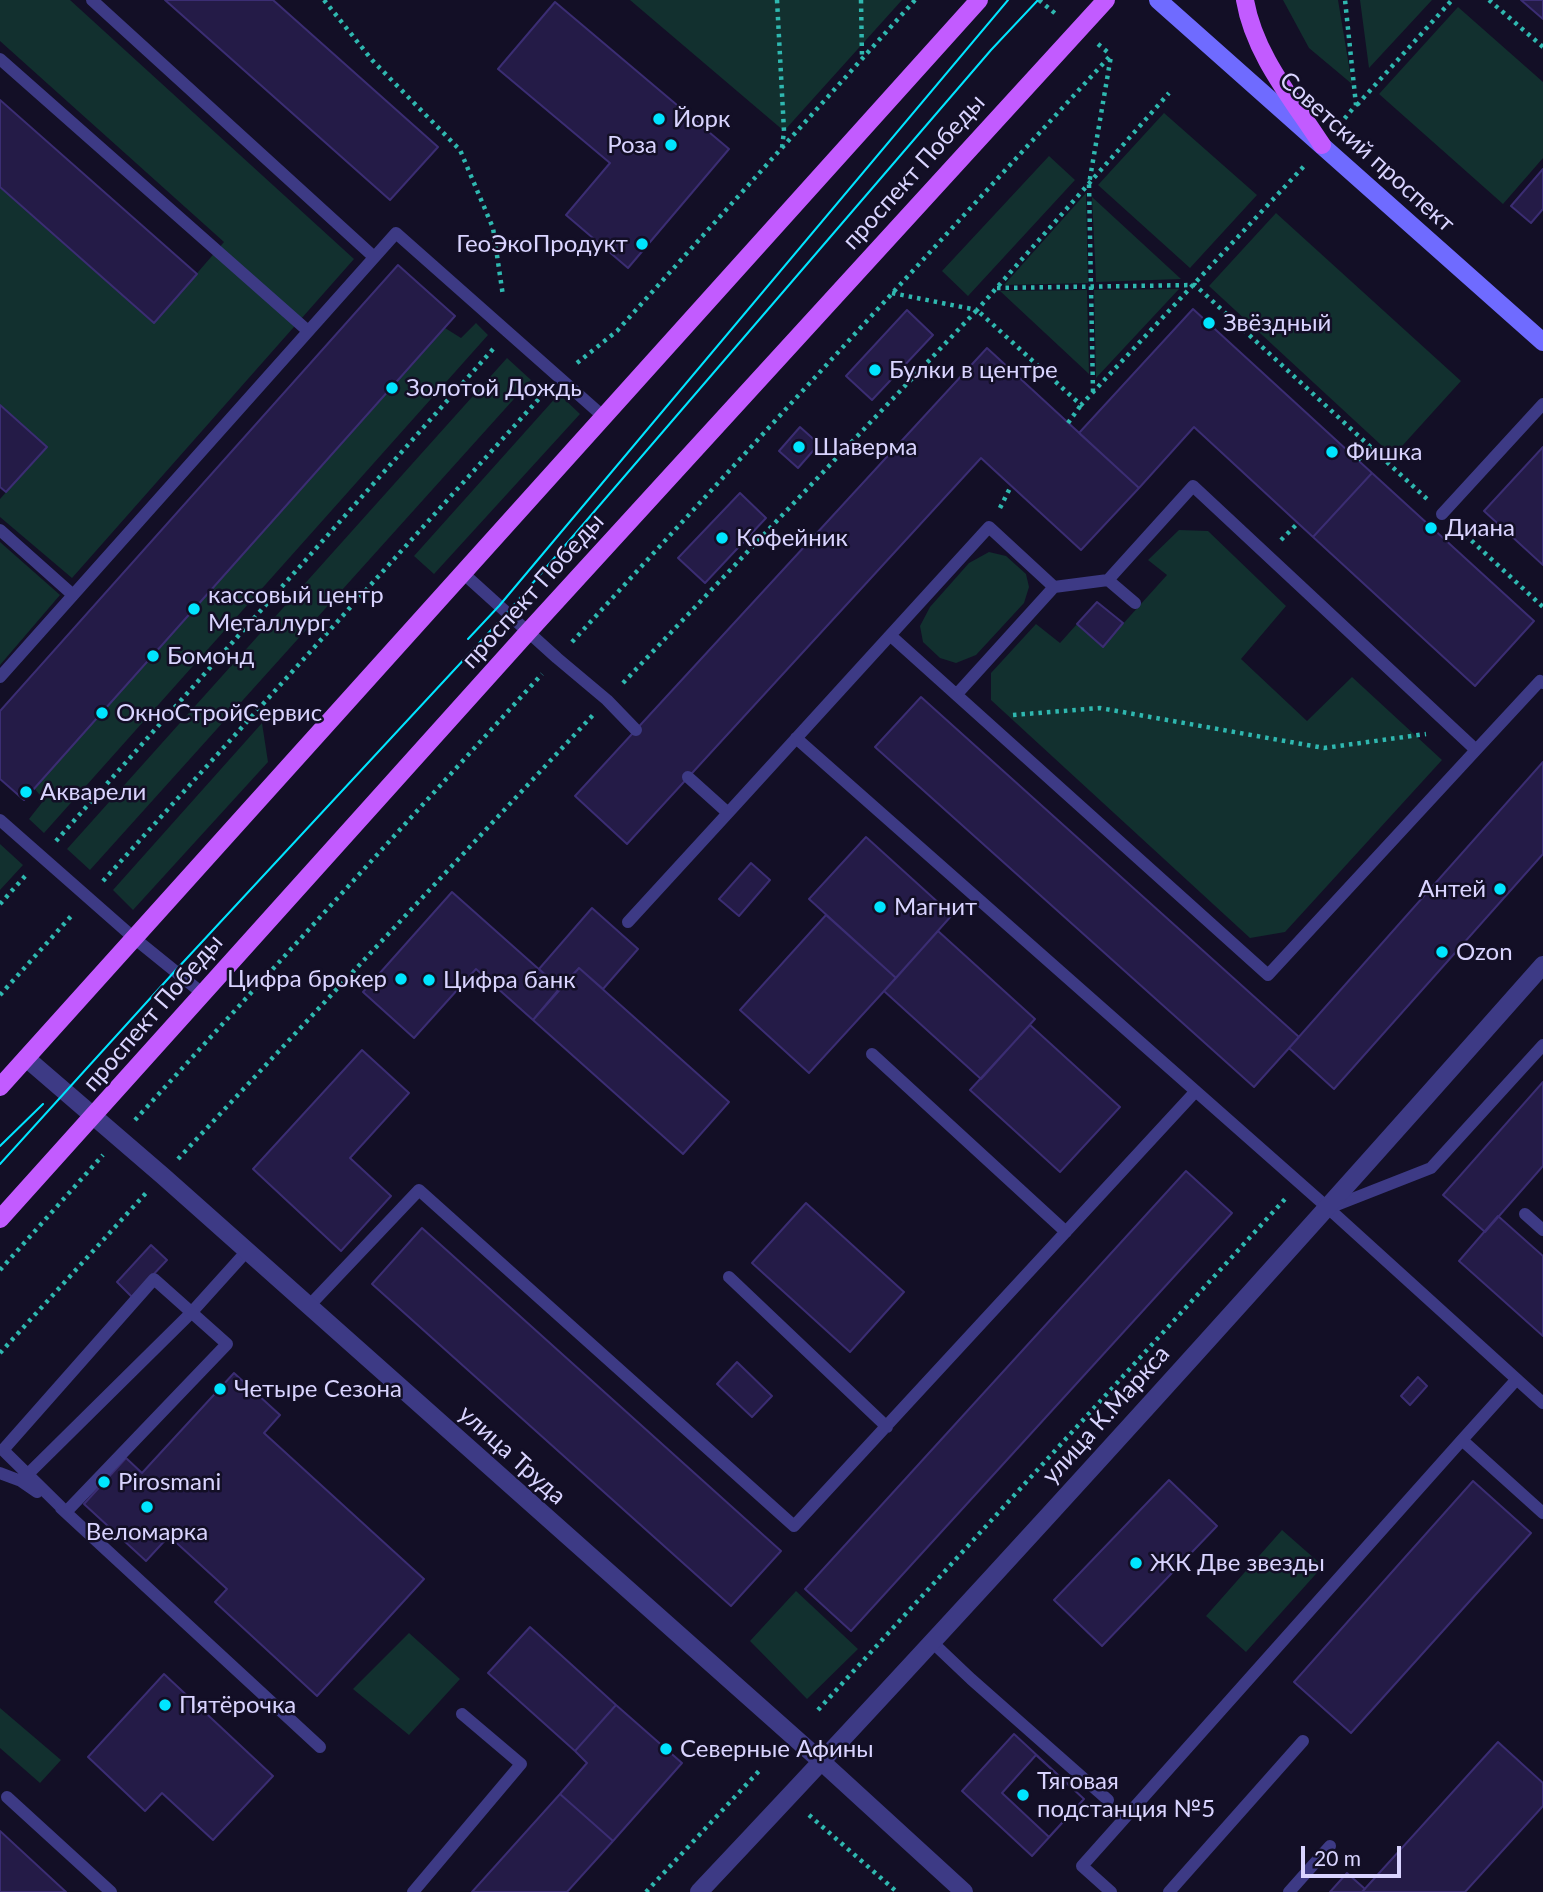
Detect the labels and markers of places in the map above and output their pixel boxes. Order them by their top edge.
place label: Йорк [673,105,730,133]
marker: Йорк [651,111,667,127]
place label: Роза [607,131,657,159]
marker: Роза [663,137,679,153]
place label: ГеоЭкоПродукт [456,230,628,258]
marker: ГеоЭкоПродукт [634,236,650,252]
place label: Звёздный [1223,309,1331,337]
marker: Звёздный [1201,315,1217,331]
place label: Булки в центре [889,356,1058,384]
marker: Булки в центре [867,362,883,378]
place label: Золотой Дождь [406,374,582,402]
marker: Золотой Дождь [384,380,400,396]
place label: Шаверма [813,433,917,461]
place label: Фишка [1346,438,1422,466]
marker: Шаверма [791,439,807,455]
marker: Фишка [1324,444,1340,460]
place label: Диана [1445,514,1515,542]
marker: Диана [1423,520,1439,536]
place label: Кофейник [736,524,848,552]
marker: Кофейник [714,530,730,546]
place label: кассовый центр Металлург [208,581,384,637]
marker: кассовый центр Металлург [186,601,202,617]
place label: Бомонд [167,642,254,670]
marker: Бомонд [145,648,161,664]
place label: ОкноСтройСервис [116,699,322,727]
marker: ОкноСтройСервис [94,705,110,721]
place label: Акварели [40,778,146,806]
marker: Акварели [18,784,34,800]
place label: Антей [1418,875,1486,903]
marker: Антей [1492,881,1508,897]
place label: Магнит [894,893,977,921]
marker: Магнит [872,899,888,915]
place label: Ozon [1456,938,1513,966]
marker: Ozon [1434,944,1450,960]
place label: Цифра брокер [227,965,387,993]
place label: Цифра банк [443,966,576,994]
marker: Цифра брокер [393,971,409,987]
marker: Цифра банк [421,972,437,988]
place label: Четыре Сезона [234,1375,402,1403]
marker: Четыре Сезона [212,1381,228,1397]
place label: Pirosmani [118,1468,221,1496]
marker: Pirosmani [96,1474,112,1490]
marker: Веломарка [139,1499,155,1515]
place label: Веломарка [86,1518,208,1546]
place label: ЖК Две звезды [1150,1549,1325,1577]
marker: ЖК Две звезды [1128,1555,1144,1571]
place label: Пятёрочка [179,1691,296,1719]
marker: Пятёрочка [157,1697,173,1713]
place label: Северные Афины [680,1735,874,1763]
marker: Северные Афины [658,1741,674,1757]
place label: Тяговая подстанция №5 [1037,1767,1215,1823]
marker: Тяговая подстанция №5 [1015,1787,1031,1803]

